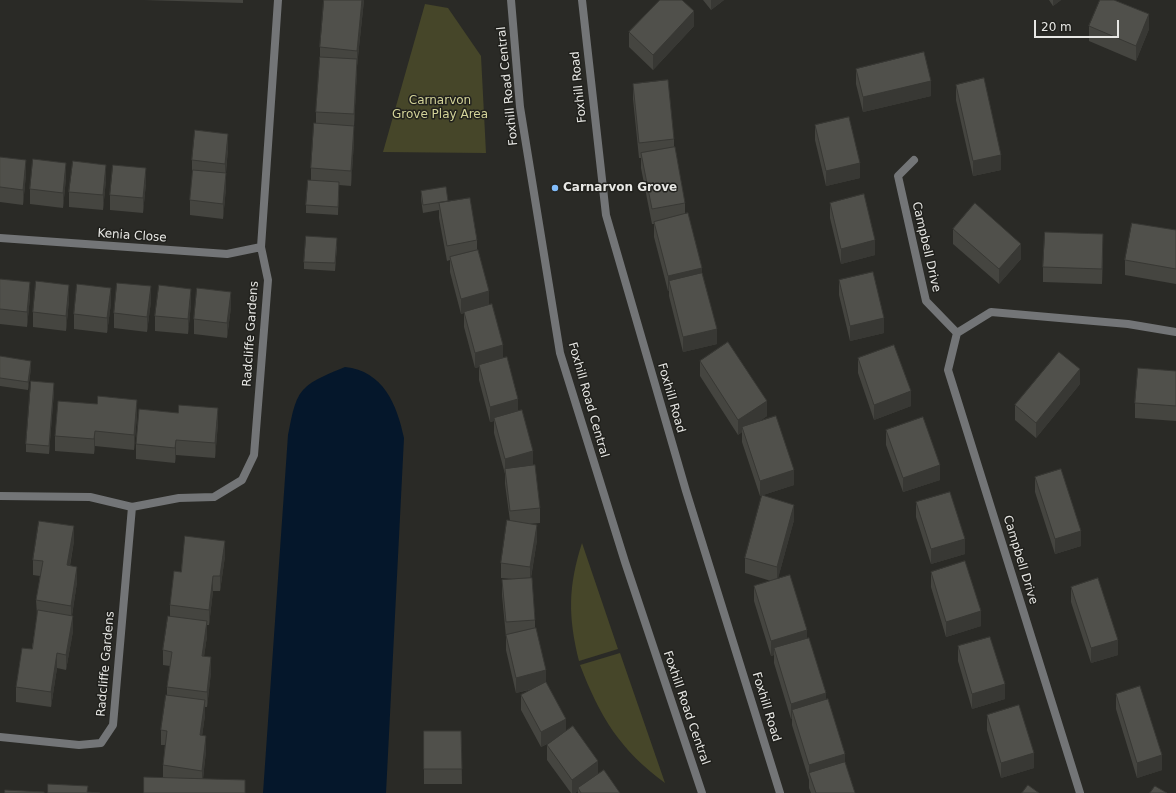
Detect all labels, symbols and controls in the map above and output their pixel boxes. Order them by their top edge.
scale bar [1036,12,1121,38]
text: 20 m [1041,20,1072,34]
street label: Foxhill Road Central [495,26,521,146]
street label: Foxhill Road [568,50,590,124]
park label: Carnarvon Grove Play Area [392,94,488,122]
place label: Carnarvon Grove [563,181,677,195]
marker: Carnarvon Grove [550,183,560,193]
street label: Campbell Drive [909,200,943,294]
street label: Kenia Close [97,226,167,246]
street label: Radcliffe Gardens [240,281,262,387]
street label: Foxhill Road Central [565,341,611,459]
street label: Foxhill Road [654,361,688,435]
street label: Campbell Drive [1000,514,1040,606]
street label: Radcliffe Gardens [94,611,118,717]
street label: Foxhill Road Central [660,649,712,767]
street label: Foxhill Road [749,670,783,744]

